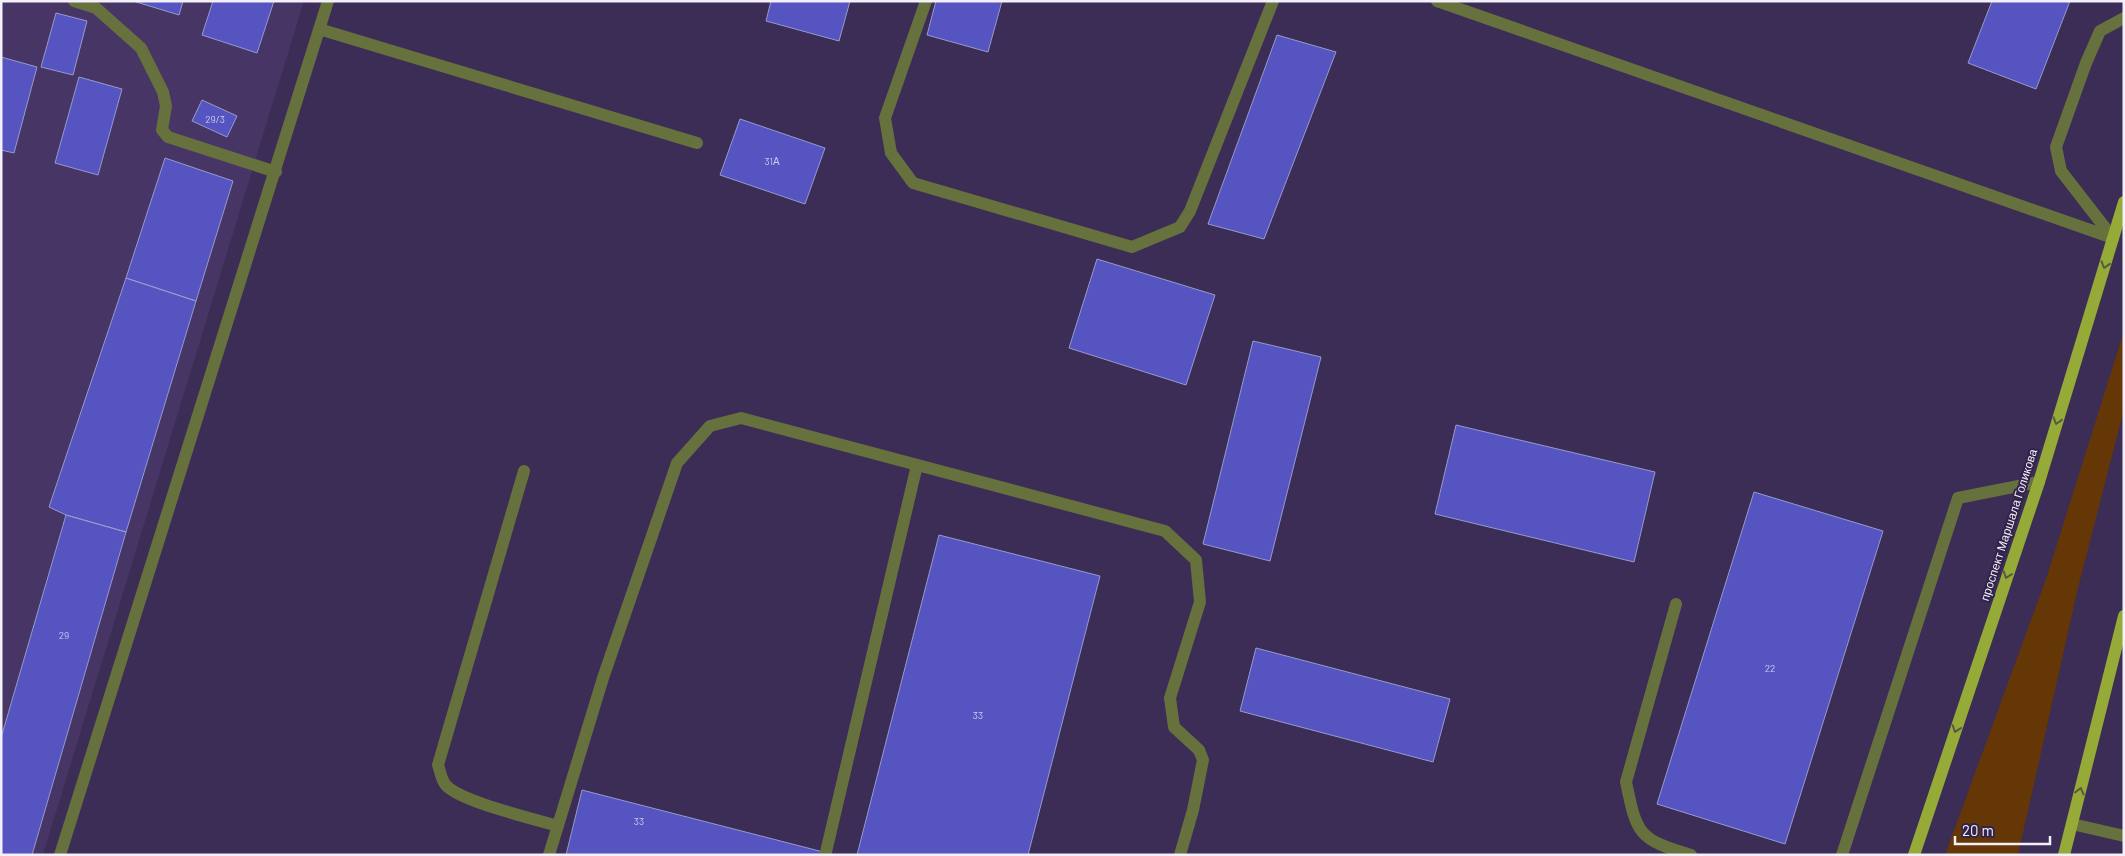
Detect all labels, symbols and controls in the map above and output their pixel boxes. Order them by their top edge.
house number: 29/3 [205,113,225,125]
house number: 31А [764,155,780,167]
one-way arrow [2101,261,2111,269]
one-way arrow [2053,416,2063,424]
street label: проспект Маршала Голикова [1977,447,2040,603]
one-way arrow [2003,571,2013,579]
house number: 29 [59,629,69,641]
house number: 22 [1765,662,1775,674]
house number: 33 [973,709,983,721]
one-way arrow [1951,725,1961,733]
one-way arrow [2075,787,2085,795]
scale bar [1955,814,2050,846]
house number: 33 [634,815,644,827]
text: 20 m [1962,821,1994,839]

